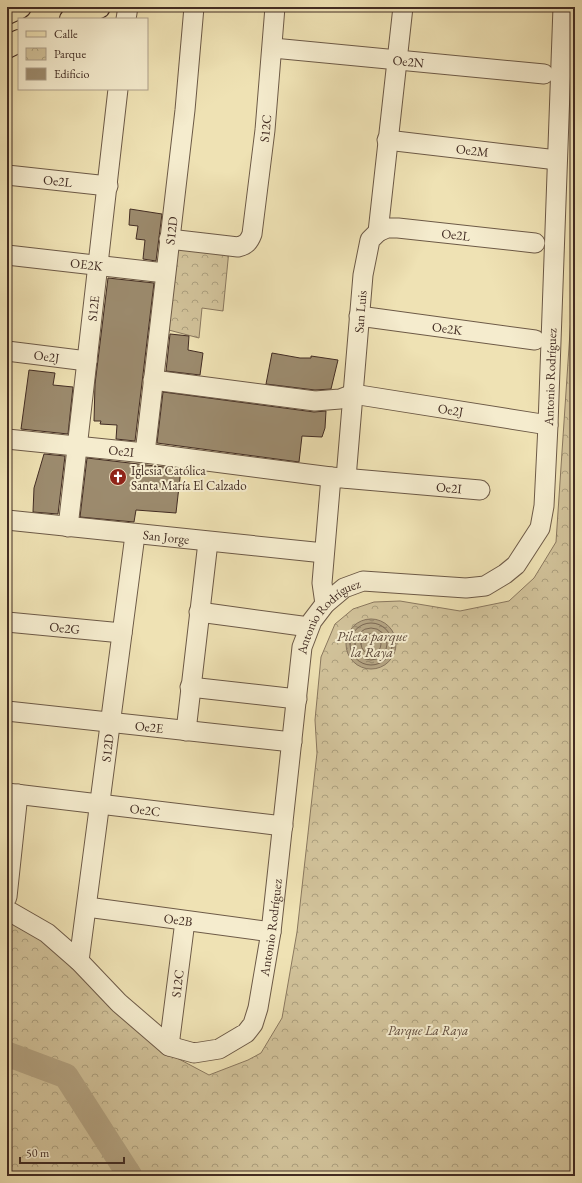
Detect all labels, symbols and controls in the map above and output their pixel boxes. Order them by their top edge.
legend [18,18,148,90]
text: Calle [54,26,78,42]
text: Parque [54,46,86,62]
street label: Oe2N [392,52,426,72]
text: Edificio [54,66,90,82]
street label: S12C [256,114,275,143]
street label: Oe2M [455,140,490,161]
street label: Oe2L [42,171,73,191]
street label: S12D [161,215,182,246]
street label: Oe2L [440,225,471,245]
street label: OE2K [69,254,104,275]
street label: San Luis [350,290,371,334]
street label: S12E [84,295,103,322]
street label: Oe2K [431,318,463,339]
street label: Antonio Rodríguez [540,328,560,427]
street label: Oe2J [33,346,60,366]
street label: Oe2J [437,400,465,420]
street label: Oe2I [108,441,136,461]
place label: Iglesia Católica Santa María El Calzado [131,462,247,494]
church icon: Iglesia Católica Santa María El Calzado [108,467,128,487]
street label: Oe2I [435,478,463,497]
street label: San Jorge [142,526,190,548]
street label: Antonio Rodríguez [293,575,363,656]
street label: Oe2G [49,618,81,638]
water label: Pileta parque la Raya [337,627,407,661]
street label: Oe2E [134,717,164,737]
street label: S12D [97,733,118,763]
street label: Oe2C [129,800,161,820]
street label: Antonio Rodríguez [255,878,286,978]
street label: Oe2B [163,910,194,930]
street label: S12C [167,969,188,998]
park label: Parque La Raya [388,1022,468,1040]
scale bar [20,1139,124,1165]
text: 50 m [26,1145,50,1161]

